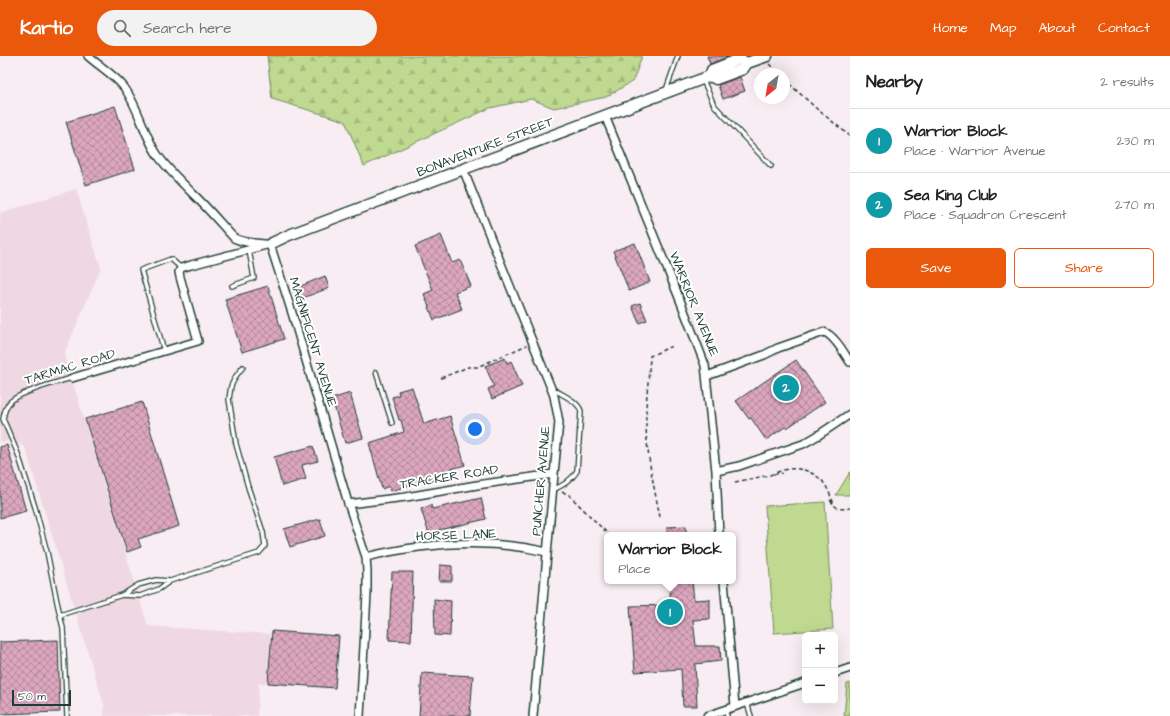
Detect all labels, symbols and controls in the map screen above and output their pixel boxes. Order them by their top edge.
search box [97,10,377,46]
text: Kartio [20,15,73,42]
icon: search [111,17,133,39]
text: Search here [143,18,231,39]
text: Home [933,18,968,38]
text: Map [990,18,1016,38]
text: About [1038,18,1076,38]
text: Contact [1098,18,1150,38]
north arrow [754,68,790,104]
text: Nearby [866,70,923,94]
text: 2 results [1100,73,1154,91]
street label: BONAVENTURE STREET [414,112,557,181]
text: Warrior Block [904,121,1007,142]
text: 1 [878,132,880,150]
text: 230 m [1116,132,1154,150]
text: Place · Warrior Avenue [904,142,1046,160]
text: Sea King Club [904,185,997,206]
text: 2 [875,196,883,214]
text: 270 m [1115,196,1154,214]
text: Place · Squadron Crescent [904,206,1067,224]
button: Save [866,248,1006,288]
button: Share [1014,248,1154,288]
street label: WARRIOR AVENUE [665,249,723,359]
street label: MAGNIFICENT AVENUE [285,275,341,409]
street label: TARMAC ROAD [22,344,118,389]
pin: 2 [773,373,799,403]
your location [465,419,485,439]
street label: PUNCHER AVENUE [527,425,555,537]
street label: TRACKER ROAD [398,460,500,494]
street label: HORSE LANE [416,525,497,545]
popup [604,532,736,584]
text: Warrior Block [618,539,722,560]
text: Place [618,560,650,578]
pin: 1 [657,597,683,627]
map controls [802,632,838,704]
button: + [802,632,838,668]
button: − [802,668,838,704]
scale bar [12,688,71,707]
text: 50 m [18,689,46,704]

